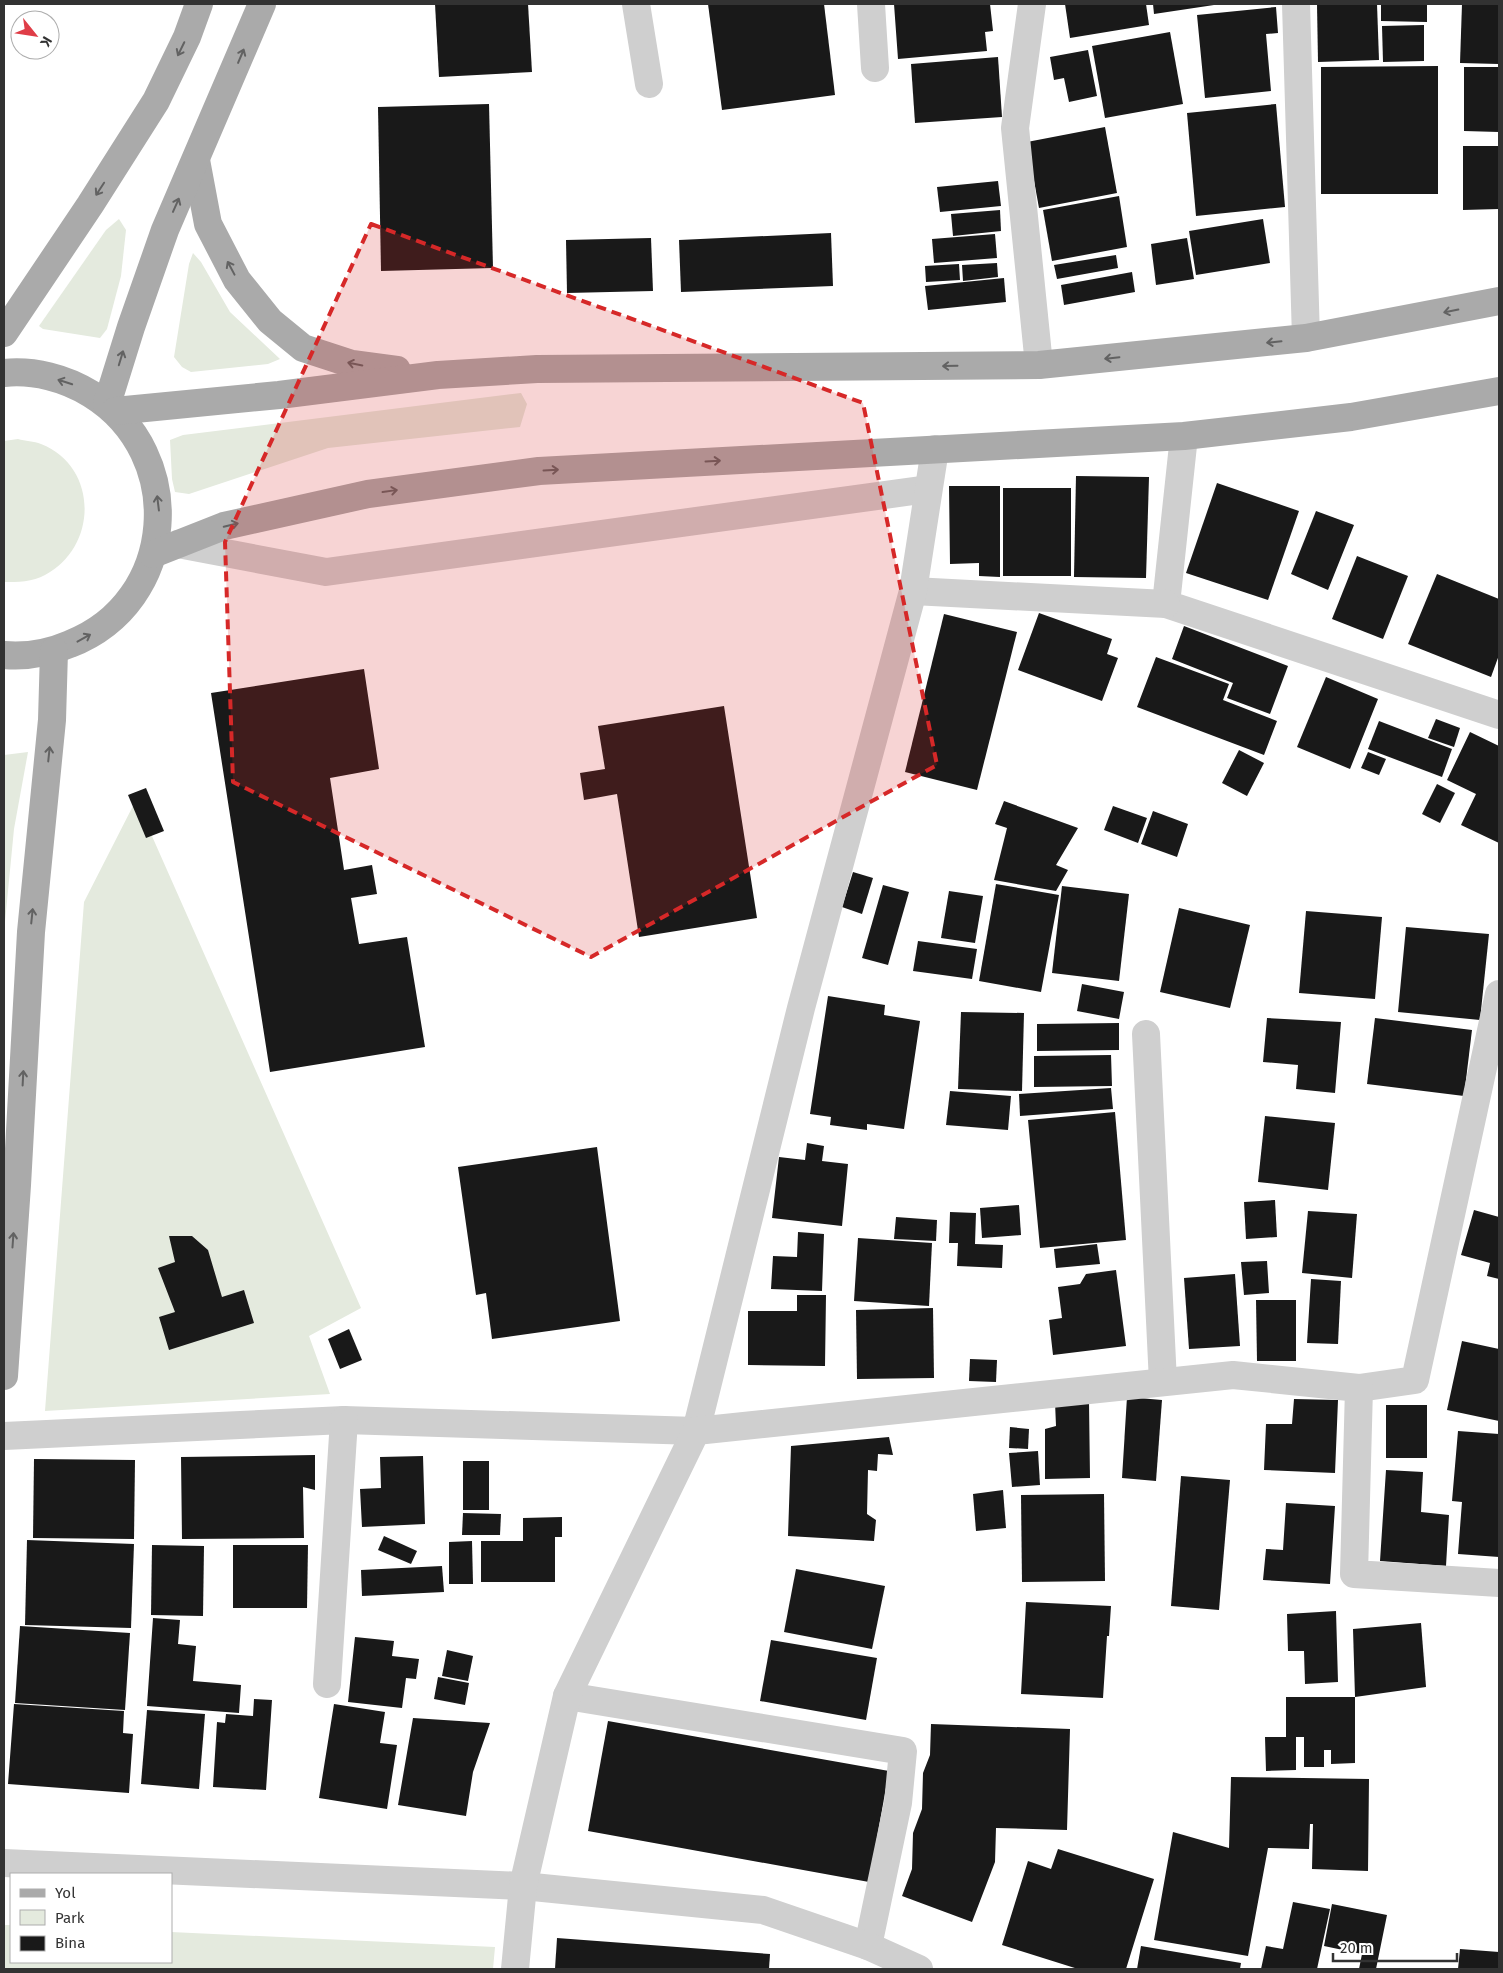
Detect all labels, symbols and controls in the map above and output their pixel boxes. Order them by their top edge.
north arrow [10,10,60,60]
text: K [36,33,55,50]
one-way arrow [176,41,186,56]
one-way arrow [236,49,246,64]
one-way arrow [95,182,105,196]
one-way arrow [172,198,182,213]
one-way arrow [226,261,236,276]
one-way arrow [1444,306,1460,316]
one-way arrow [1266,337,1282,346]
one-way arrow [117,350,127,366]
one-way arrow [1105,353,1121,362]
one-way arrow [347,359,363,369]
one-way arrow [943,361,959,371]
one-way arrow [57,376,73,386]
one-way arrow [705,457,721,466]
one-way arrow [543,466,559,475]
one-way arrow [382,485,398,495]
one-way arrow [152,496,162,512]
one-way arrow [223,519,239,529]
one-way arrow [77,632,91,642]
one-way arrow [44,746,53,762]
one-way arrow [27,908,37,924]
one-way arrow [18,1070,27,1086]
one-way arrow [9,1232,18,1248]
legend [10,1873,172,1963]
text: Yol [55,1884,76,1902]
text: Park [55,1909,85,1927]
scale bar [1333,1930,1457,1962]
text: Bina [55,1934,85,1952]
text: 20 m [1340,1939,1373,1957]

